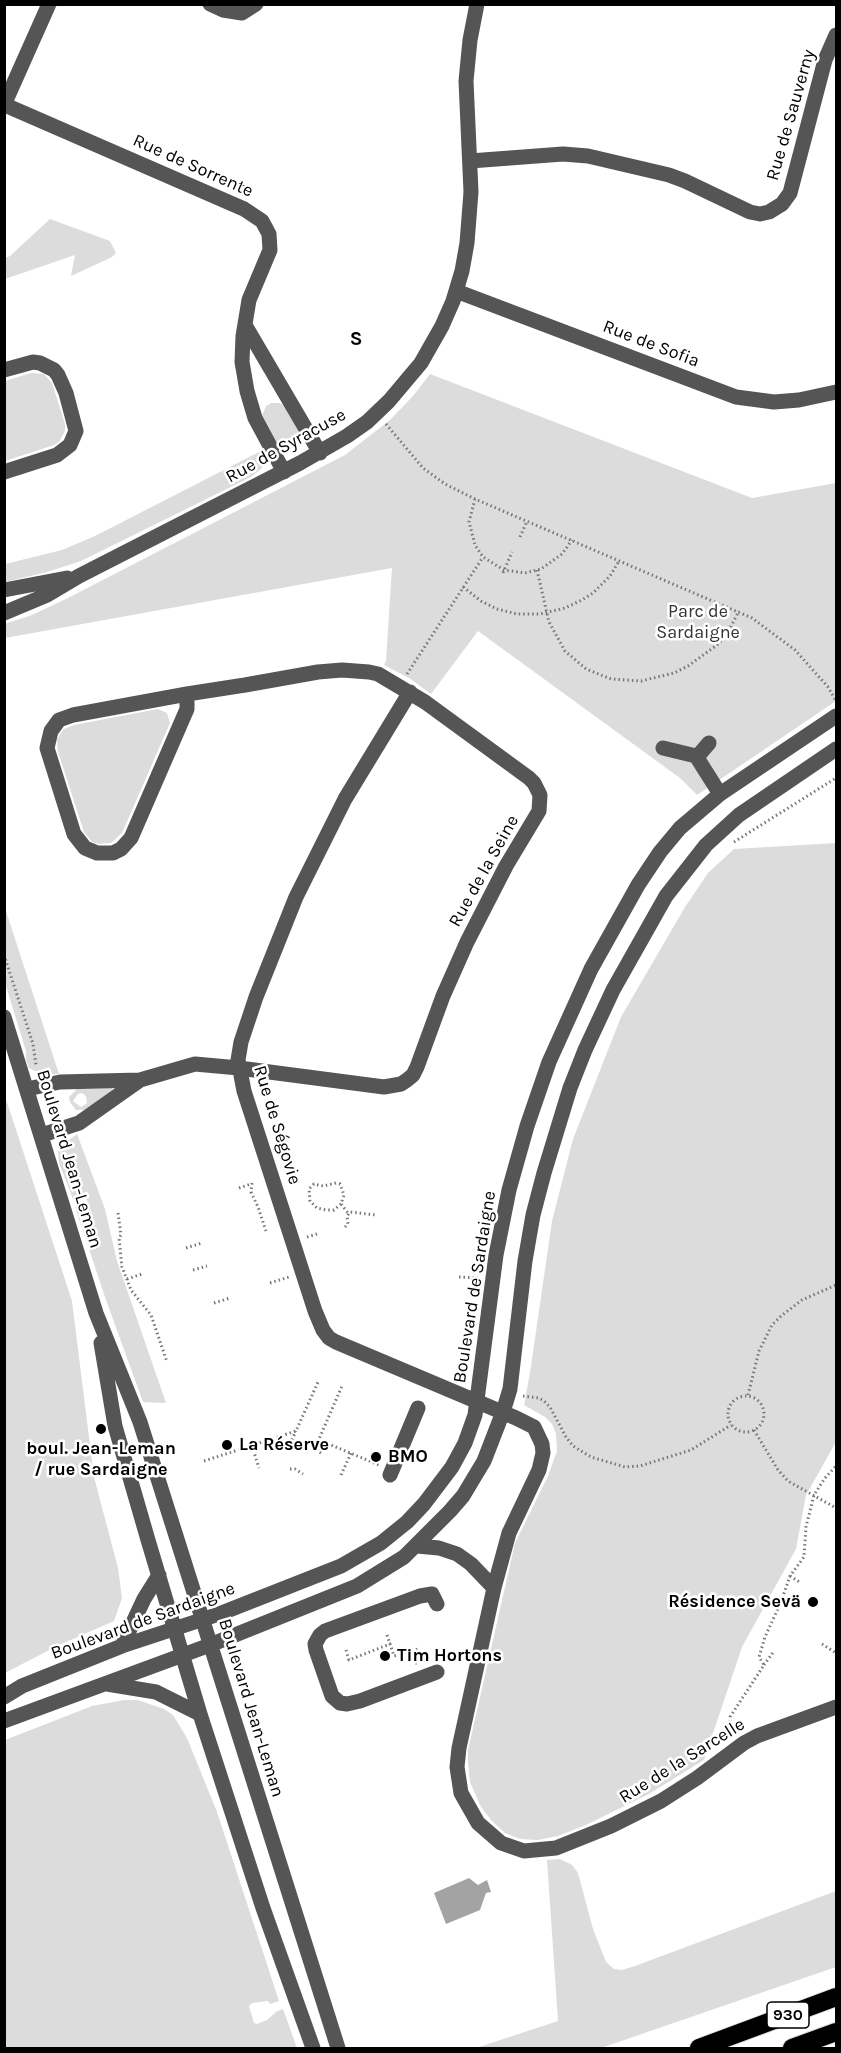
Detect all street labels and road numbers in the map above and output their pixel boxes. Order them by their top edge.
street label: Rue de Sauverny [762,47,820,183]
street label: Rue de Sorrente [129,130,257,202]
street label: Rue de Sofia [600,316,702,372]
street label: Rue de Syracuse [222,404,350,488]
street label: Rue de la Seine [444,811,524,931]
street label: Rue de Ségovie [249,1063,305,1187]
street label: Boulevard Jean-Leman [32,1067,106,1251]
street label: Boulevard de Sardaigne [449,1189,501,1385]
street label: Boulevard de Sardaigne [48,1578,238,1664]
street label: Boulevard Jean-Leman [214,1616,288,1800]
street label: Rue de la Sarcelle [615,1714,749,1808]
road number: 930 [767,2002,809,2028]

